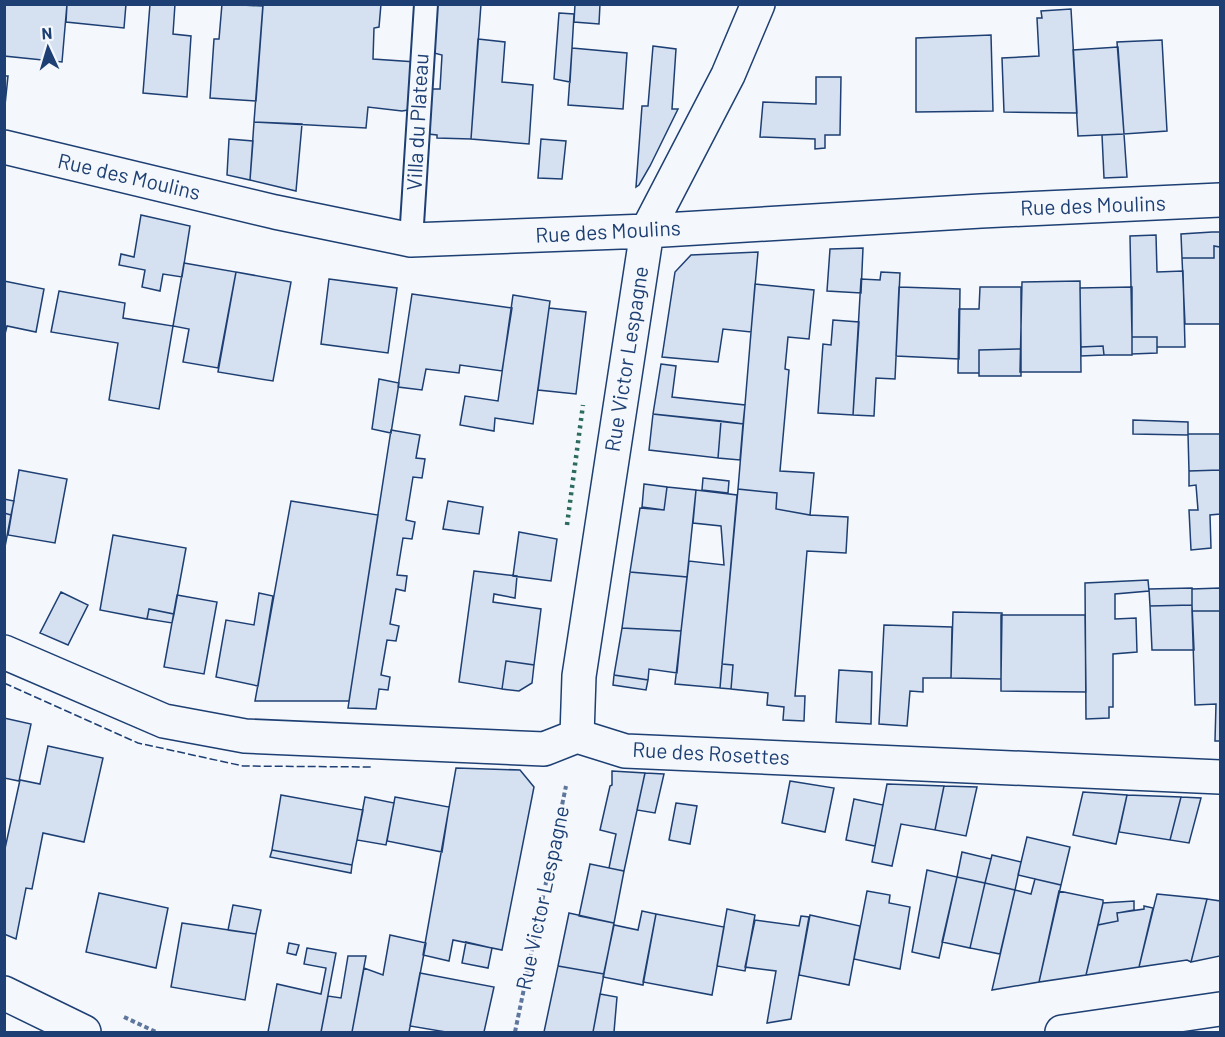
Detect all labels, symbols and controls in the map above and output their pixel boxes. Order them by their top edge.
north arrow [18,18,78,78]
text: N [41,23,53,42]
street label: Villa du Plateau [400,53,433,191]
street label: Rue des Moulins [56,147,203,204]
street label: Rue des Moulins [1020,189,1166,220]
street label: Rue des Moulins [535,214,681,247]
street label: Rue Victor Lespagne [598,264,653,453]
street label: Rue des Rosettes [632,736,790,769]
street label: Rue Victor Lespagne [510,803,573,992]

